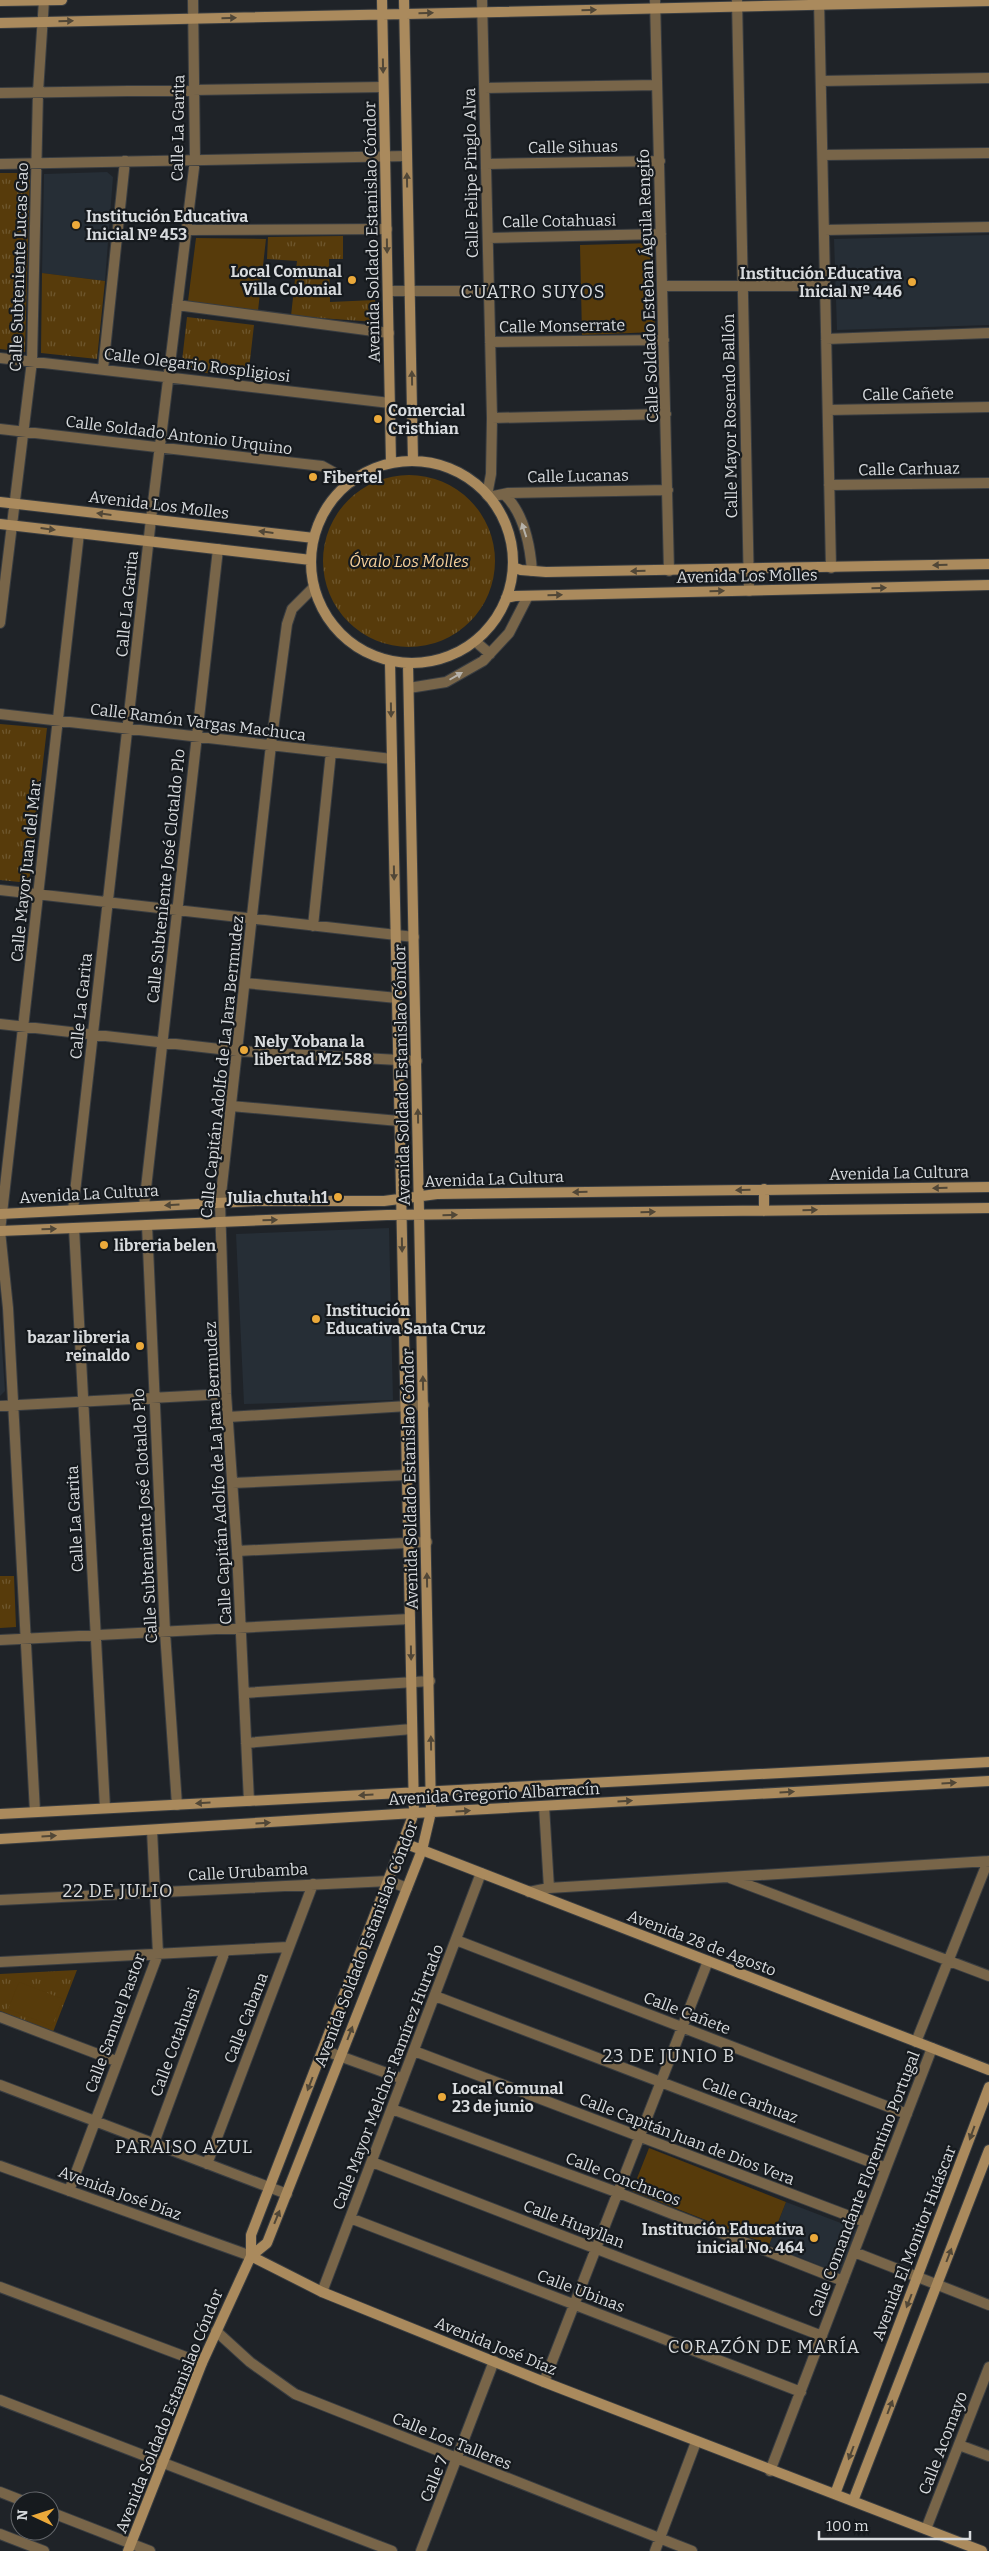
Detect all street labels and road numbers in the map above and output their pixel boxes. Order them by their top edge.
street label: Calle La Garita [168,74,188,182]
street label: Calle Felipe Pinglo Alva [460,88,482,258]
street label: Avenida Soldado Estanislao Cóndor [360,101,384,363]
street label: Calle Sihuas [528,137,618,157]
street label: Calle Soldado Esteban Águila Rengifo [633,149,662,423]
street label: Calle Subteniente Lucas Gao [6,162,32,372]
street label: Calle Cotahuasi [502,210,617,231]
street label: Calle Mayor Rosendo Ballón [719,313,741,519]
street label: Calle Monserrate [499,315,625,337]
street label: Calle Olegario Rospligiosi [103,344,292,386]
street label: Calle Cañete [862,384,954,404]
street label: Calle Soldado Antonio Urquino [65,412,293,458]
street label: Calle Carhuaz [858,459,960,479]
street label: Calle Lucanas [527,466,629,486]
street label: Avenida Los Molles [88,487,230,523]
street label: Calle La Garita [112,550,142,658]
street label: Avenida Los Molles [676,565,818,587]
street label: Calle Ramón Vargas Machuca [89,699,307,745]
street label: Calle Subteniente José Clotaldo Plo [143,748,189,1004]
street label: Calle Mayor Juan del Mar [7,779,45,963]
street label: Calle Capitán Adolfo de La Jara Bermudez [197,915,247,1219]
street label: Avenida Soldado Estanislao Cóndor [390,944,414,1206]
street label: Calle La Garita [66,952,96,1060]
street label: Avenida La Cultura [829,1162,969,1184]
street label: Avenida La Cultura [424,1167,564,1191]
street label: Avenida La Cultura [19,1181,159,1207]
street label: Calle Capitán Adolfo de La Jara Bermudez [201,1320,235,1625]
street label: Avenida Soldado Estanislao Cóndor [398,1348,422,1610]
street label: Calle Subteniente José Clotaldo Plo [129,1388,161,1644]
street label: Calle La Garita [63,1465,87,1573]
street label: Avenida Gregorio Albarracín [388,1779,600,1809]
street label: Avenida Soldado Estanislao Cóndor [310,1819,422,2069]
street label: Calle Urubamba [188,1859,309,1885]
street label: Avenida 28 de Agosto [625,1906,779,1980]
street label: Calle Mayor Melchor Ramírez Hurtado [328,1942,448,2212]
street label: Calle Samuel Pastor [81,1951,149,2095]
street label: Calle Cabana [220,1970,272,2066]
street label: Calle Cotahuasi [147,1985,204,2099]
street label: Calle Cañete [641,1988,733,2038]
street label: Calle Comandante Florentino Portugal [804,2048,924,2320]
street label: Calle Carhuaz [699,2073,801,2127]
street label: Calle Capitán Juan de Dios Vera [577,2089,798,2189]
street label: Avenida El Monitor Huáscar [868,2143,960,2343]
street label: Calle Conchucos [563,2148,683,2210]
street label: Avenida José Díaz [56,2162,184,2224]
street label: Calle Huayllan [521,2196,627,2252]
street label: Calle Ubinas [534,2266,628,2316]
street label: Avenida Soldado Estanislao Cóndor [111,2286,227,2536]
street label: Avenida José Díaz [432,2313,560,2379]
street label: Calle Acomayo [915,2389,971,2497]
street label: Calle Los Talleres [390,2408,514,2474]
street label: Calle 7 [416,2453,452,2505]

